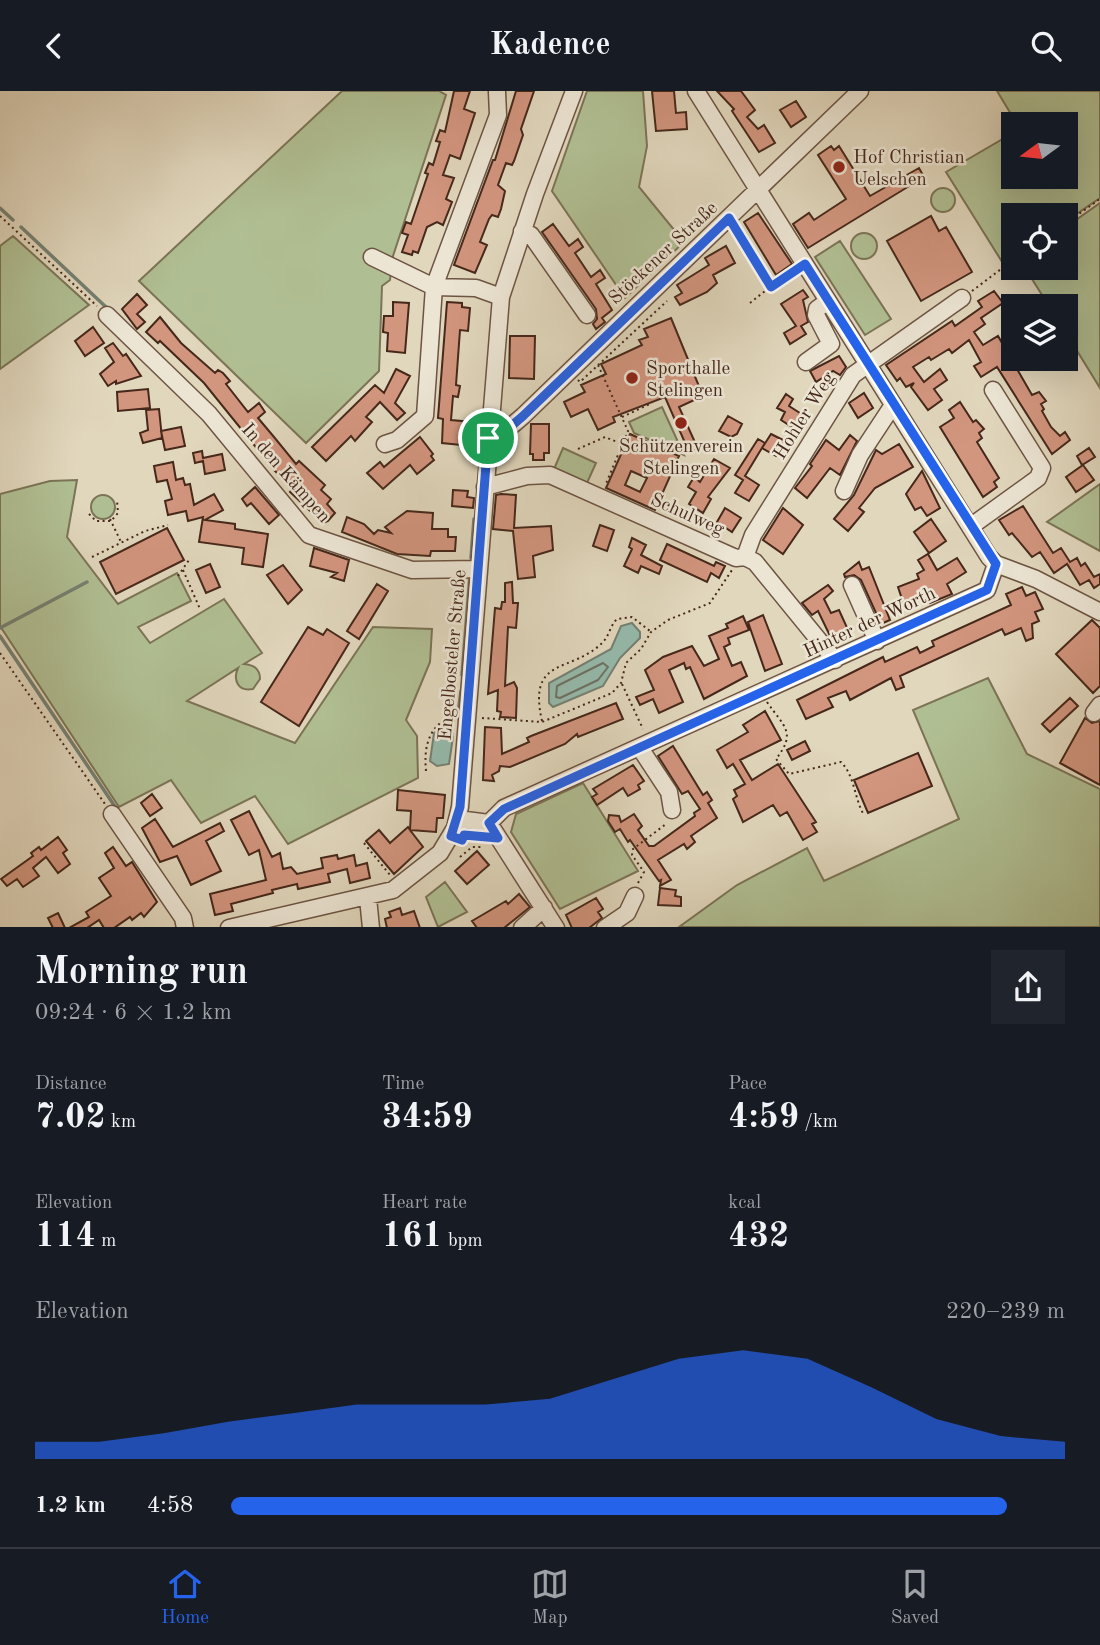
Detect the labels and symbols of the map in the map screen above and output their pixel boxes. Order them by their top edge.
north arrow [1001,112,1078,189]
place label: Hof Christian Uelschen [853,149,965,190]
marker: Hof Christian Uelschen [831,159,847,175]
street label: Stöckener Straße [606,199,722,309]
place label: Sporthalle Stelingen [646,360,730,401]
street label: Hohler Weg [771,369,840,463]
marker: Sporthalle Stelingen [624,370,640,386]
pin [458,408,518,468]
marker: Schützenverein Stelingen [673,415,689,431]
street label: In den Kämpen [237,420,333,527]
place label: Schützenverein Stelingen [619,438,743,479]
street label: Schulweg [647,491,727,540]
street label: Engelbosteler Straße [437,569,470,742]
street label: Hinter der Worth [801,584,939,662]

